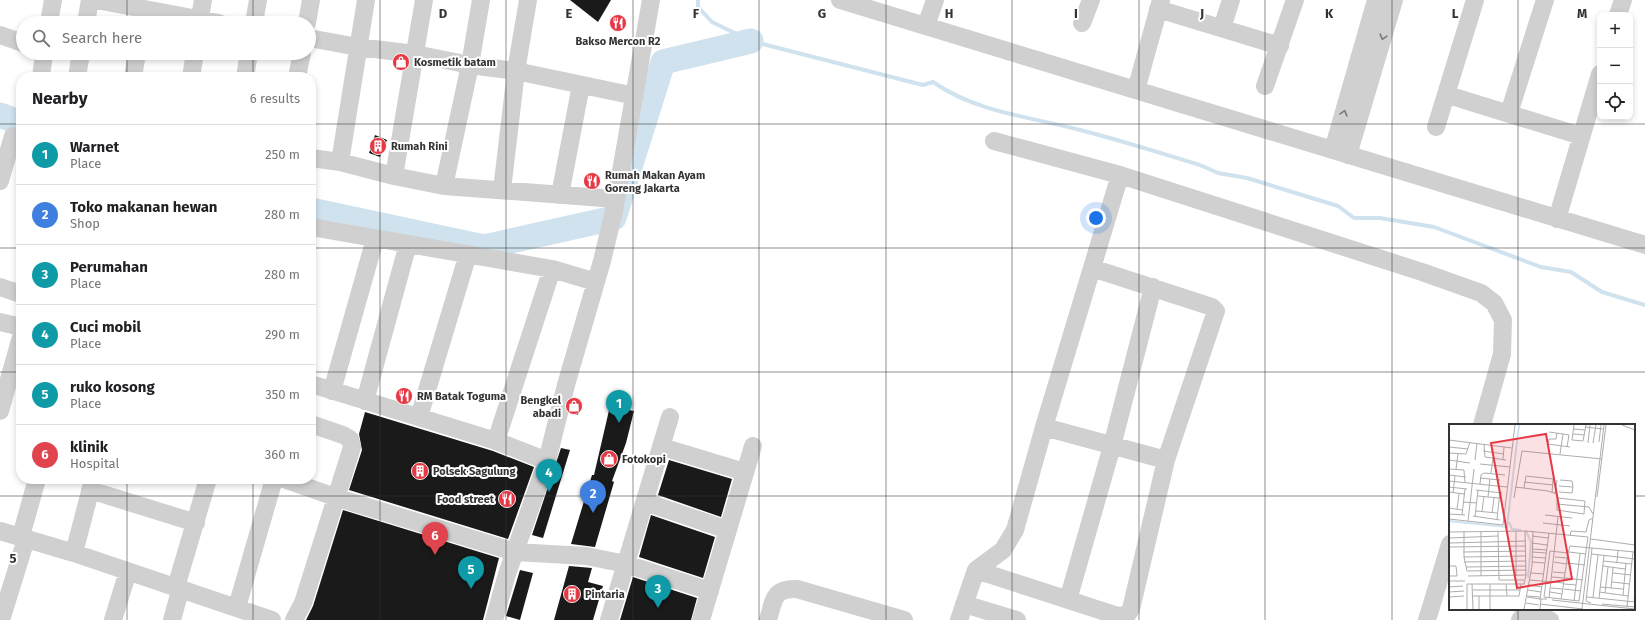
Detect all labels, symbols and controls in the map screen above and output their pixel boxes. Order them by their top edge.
text: D [439,6,448,21]
text: E [566,6,573,21]
text: F [693,6,700,21]
text: G [818,6,826,21]
text: H [945,6,953,21]
text: I [1074,6,1078,21]
text: J [1199,6,1204,21]
text: K [1325,6,1334,21]
text: L [1452,6,1459,21]
text: M [1577,6,1587,21]
map controls [1597,12,1633,120]
button: + [1597,12,1633,48]
restaurant icon: Bakso Mercon R2 [608,13,628,33]
search box [16,16,316,60]
icon: search [30,27,52,49]
text: Search here [62,29,142,47]
one-way arrow [1379,34,1388,41]
place label: Bakso Mercon R2 [576,35,661,48]
button: − [1597,48,1633,84]
shop icon: Kosmetik batam [391,52,411,72]
place label: Kosmetik batam [414,56,496,69]
button: locate [1597,84,1633,120]
text: Nearby [32,88,87,109]
text: 6 results [250,91,300,106]
one-way arrow [1339,110,1348,117]
building icon: Rumah Rini [368,136,388,156]
text: Warnet [70,138,119,156]
place label: Rumah Rini [391,140,448,153]
text: 1 [42,147,48,162]
text: 250 m [265,147,300,162]
text: Place [70,156,101,171]
place label: Rumah Makan Ayam Goreng Jakarta [605,169,705,195]
restaurant icon: Rumah Makan Ayam Goreng Jakarta [582,171,602,191]
text: Toko makanan hewan [70,198,218,216]
text: 2 [42,207,48,222]
text: 280 m [265,207,300,222]
your location [1086,208,1106,228]
text: Shop [70,216,100,231]
text: Perumahan [70,258,148,276]
text: 3 [42,267,48,282]
text: 280 m [265,267,300,282]
text: Place [70,276,101,291]
text: Cuci mobil [70,318,141,336]
text: 4 [41,327,49,342]
text: 290 m [265,327,300,342]
text: Place [70,336,101,351]
text: ruko kosong [70,378,155,396]
restaurant icon: RM Batak Toguma [394,386,414,406]
text: 5 [42,387,48,402]
text: 350 m [265,387,300,402]
place label: RM Batak Toguma [417,390,506,403]
pin: 1 [606,390,632,423]
place label: Bengkel abadi [520,394,562,420]
text: Place [70,396,101,411]
shop icon: Bengkel abadi [564,396,584,416]
inset map [1449,424,1635,610]
text: klinik [70,438,108,456]
text: 6 [41,447,49,462]
text: 360 m [265,447,300,462]
shop icon: Fotokopi [599,449,619,469]
place label: Fotokopi [622,453,666,466]
text: Hospital [70,456,119,471]
pin: 4 [536,459,562,492]
building icon: Polsek Sagulung [410,461,430,481]
place label: Polsek Sagulung [433,465,516,478]
pin: 2 [580,480,606,513]
restaurant icon: Food street [497,489,517,509]
place label: Food street [437,493,495,506]
pin: 6 [422,522,448,555]
text: 5 [10,551,17,566]
pin: 5 [458,556,484,589]
pin: 3 [645,575,671,608]
building icon: Pintaria [562,584,582,604]
place label: Pintaria [585,588,625,601]

